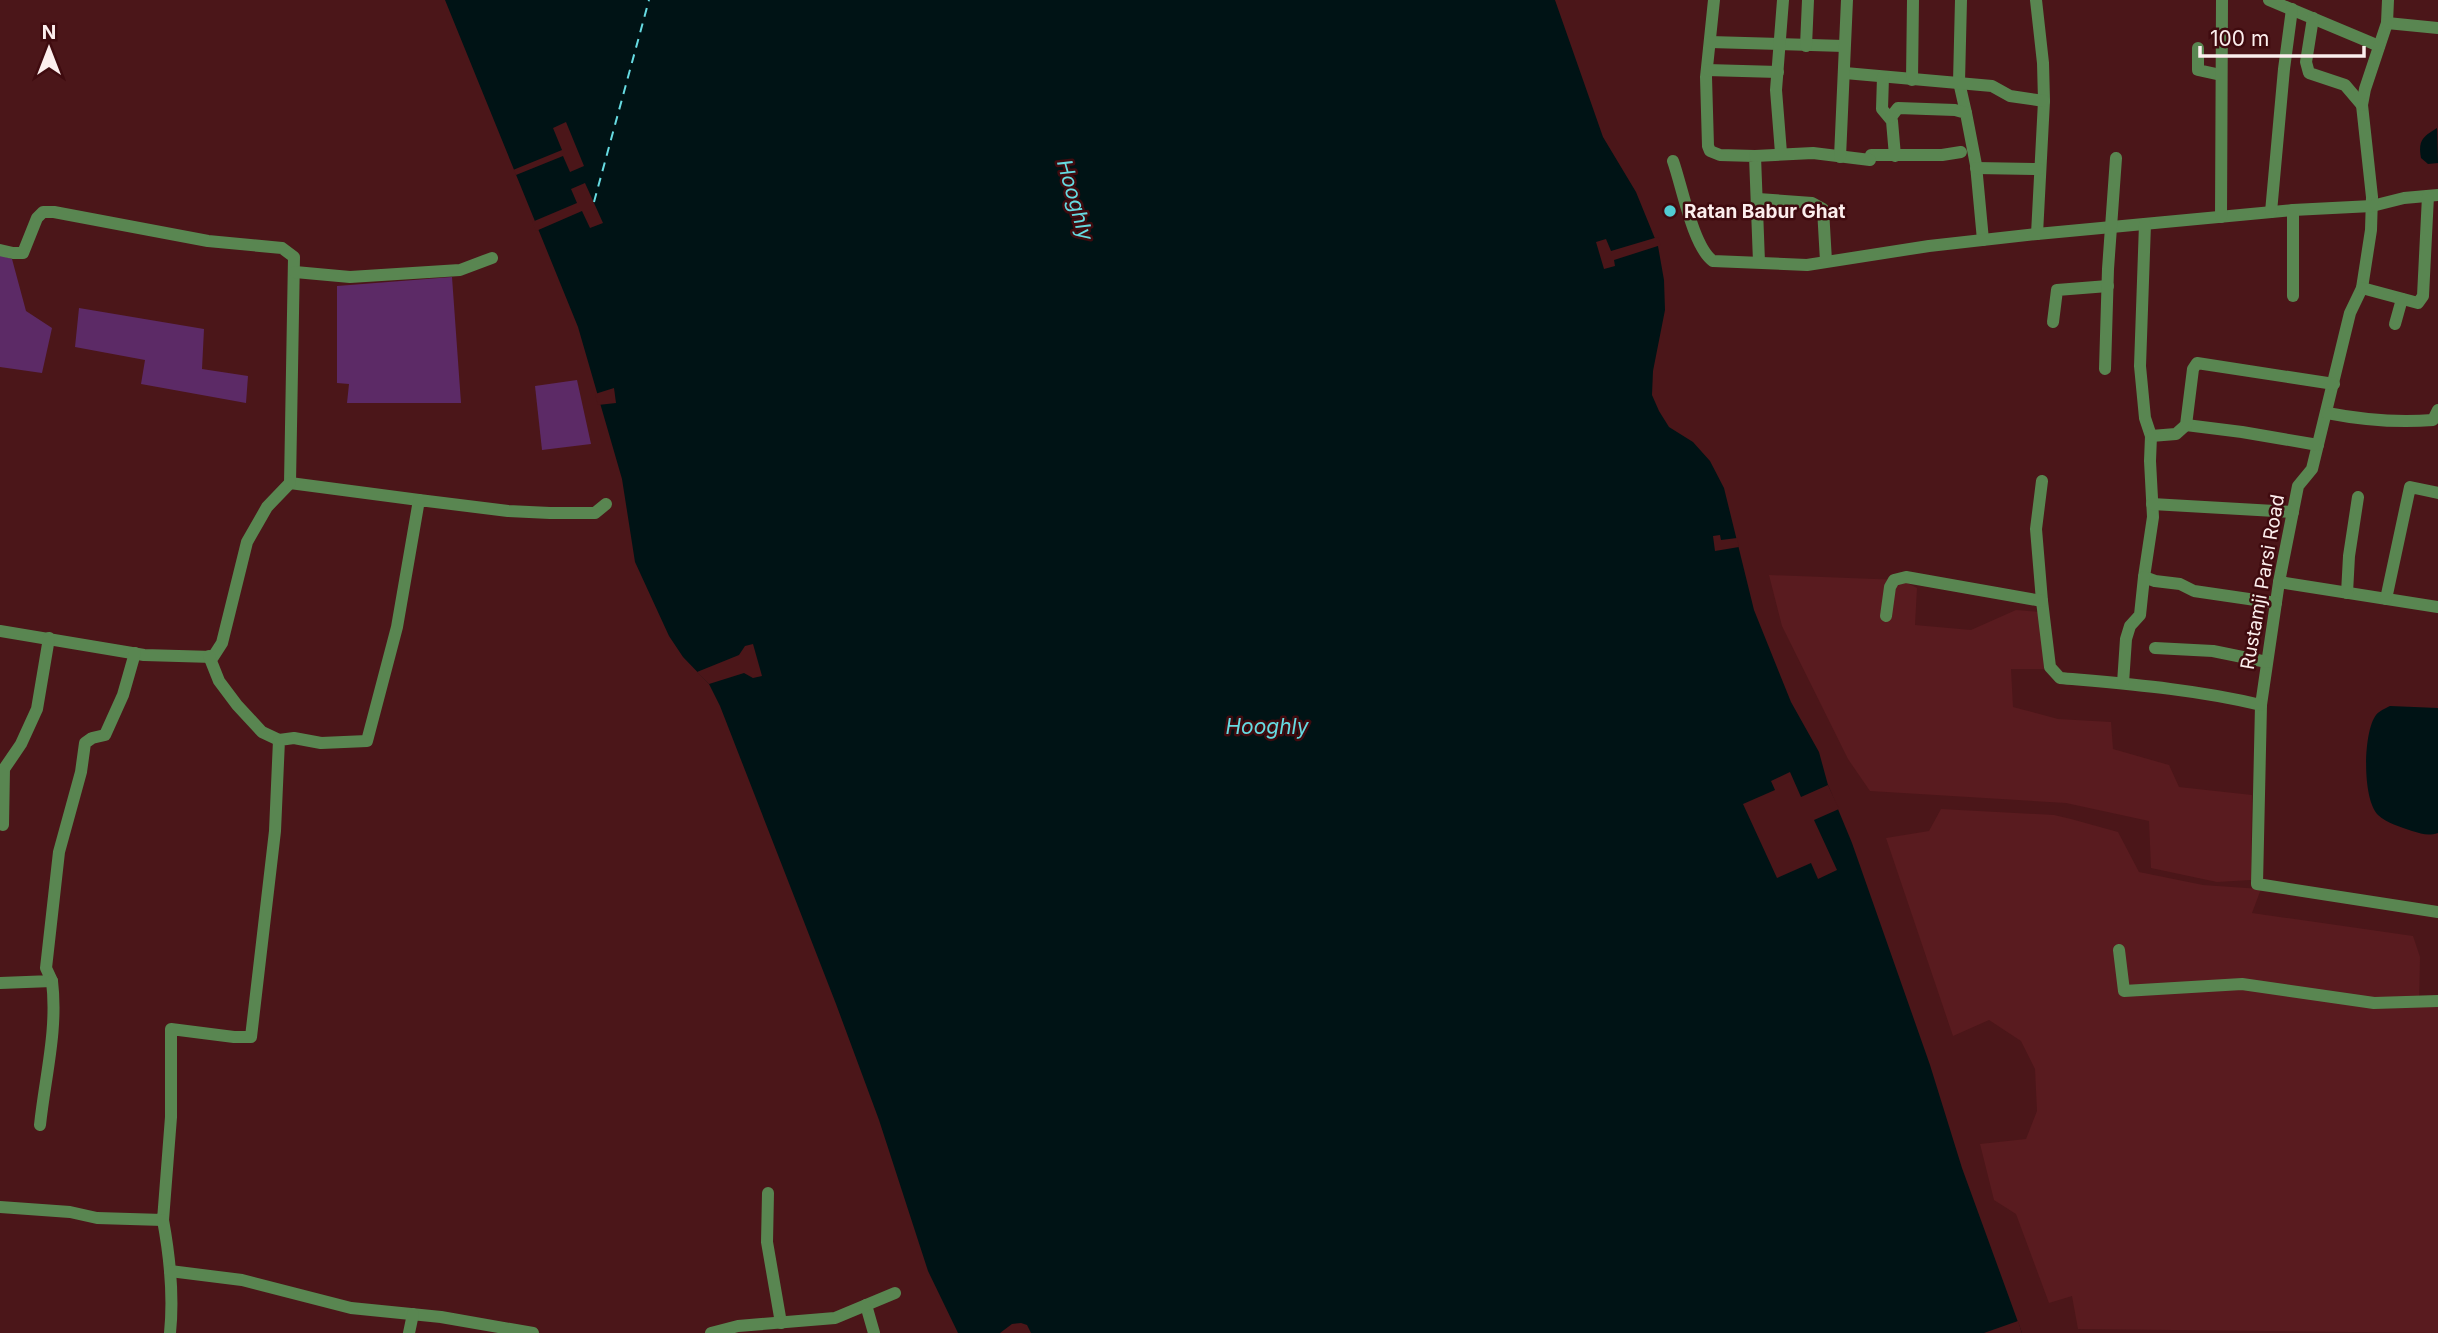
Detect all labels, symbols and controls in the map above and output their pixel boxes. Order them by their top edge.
north arrow [14,14,84,84]
scale bar [2200,14,2364,58]
text: N [42,21,56,44]
text: 100 m [2210,26,2269,51]
water label: Hooghly [1052,156,1099,244]
place label: Ratan Babur Ghat [1684,200,1846,223]
marker: Ratan Babur Ghat [1662,203,1678,219]
street label: Rustamji Parsi Road [2236,493,2289,671]
water label: Hooghly [1225,714,1310,739]

